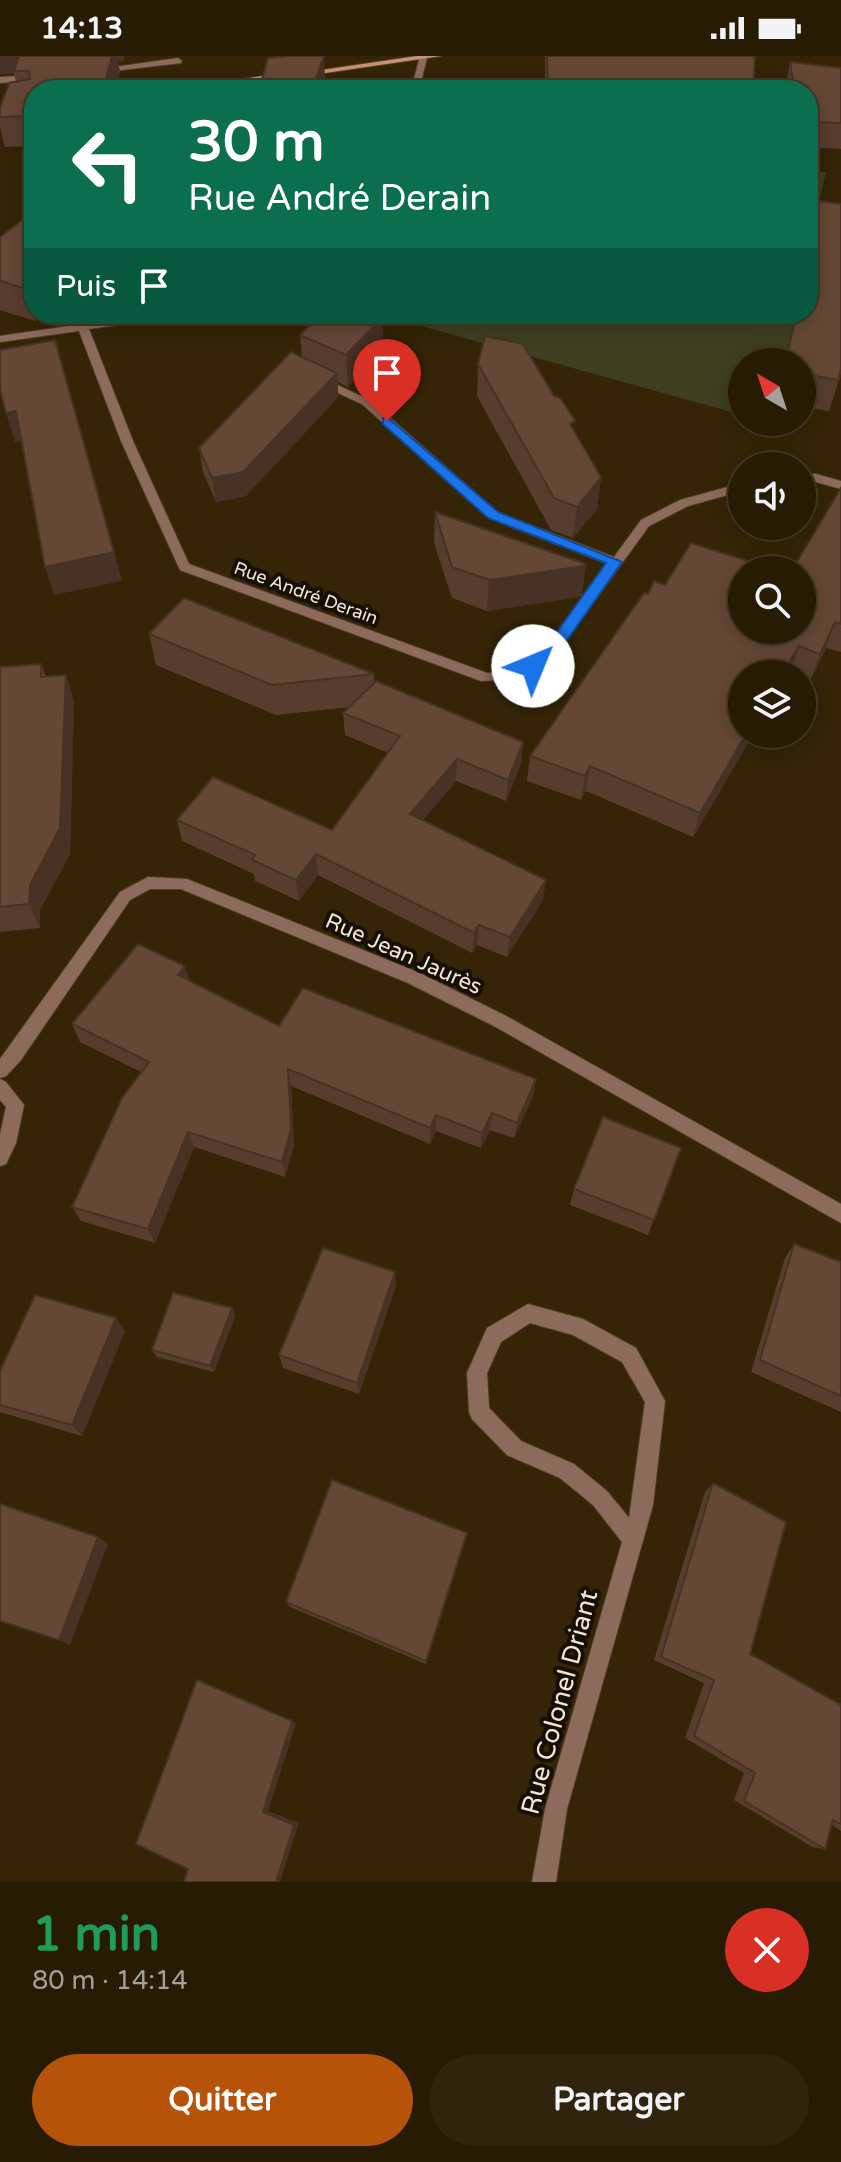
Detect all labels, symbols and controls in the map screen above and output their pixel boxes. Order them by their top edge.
text: 14:13 [40,10,123,47]
text: 30 m [188,109,324,176]
icon: left [56,112,160,216]
text: Rue André Derain [188,177,491,220]
icon: arrive [132,264,176,308]
text: Puis [56,268,116,305]
pin [353,339,421,421]
north arrow [728,348,816,436]
map controls [728,348,816,748]
icon: arrive [365,351,409,395]
button: sound [728,452,816,540]
button: search [728,556,816,644]
street label: Rue André Derain [231,557,381,629]
position arrow [491,624,575,708]
button: layers [728,660,816,748]
street label: Rue Jean Jaurès [321,908,486,1000]
street label: Rue Colonel Driant [515,1586,604,1818]
text: 1 min [32,1906,160,1964]
button: close [725,1908,809,1992]
text: 80 m · 14:14 [32,1965,188,1996]
button: Quitter [32,2054,413,2146]
button: Partager [429,2054,809,2146]

